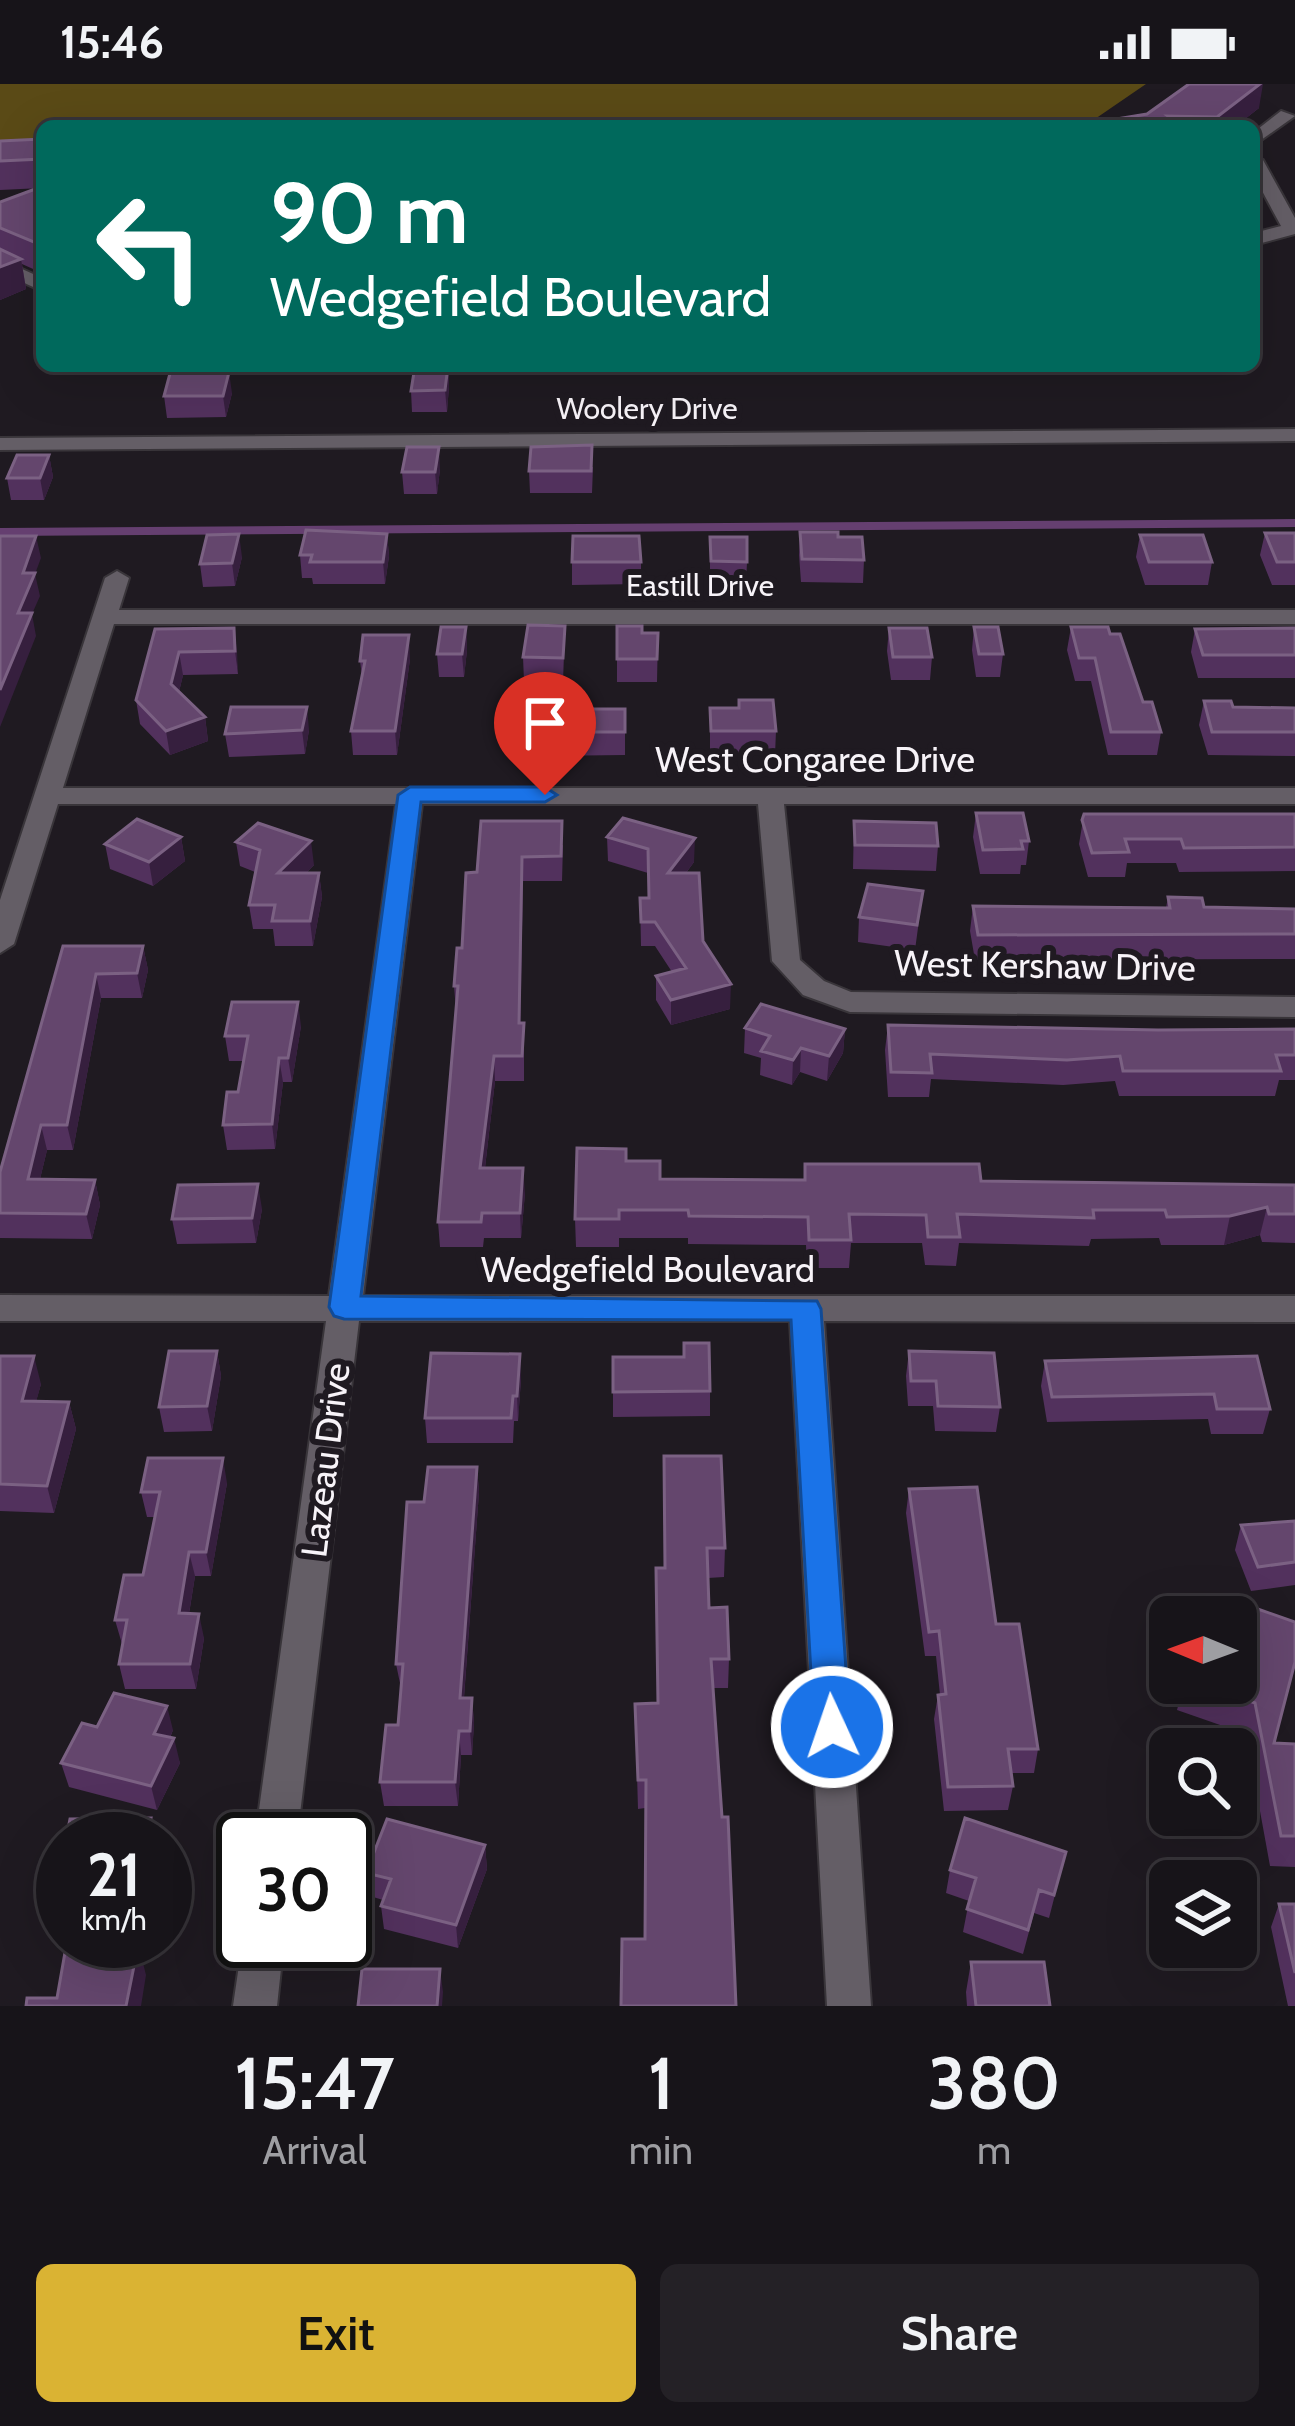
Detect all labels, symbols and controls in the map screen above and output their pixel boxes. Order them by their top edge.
text: 15:46 [60,15,164,69]
text: 90 m [270,162,468,264]
icon: left [72,168,228,324]
text: Wedgefield Boulevard [270,264,771,330]
street label: Woolery Drive [556,390,738,427]
street label: Eastill Drive [626,567,774,604]
pin [494,672,596,795]
icon: arrive [512,690,578,756]
street label: West Congaree Drive [655,737,975,781]
street label: West Kershaw Drive [894,940,1196,990]
street label: Wedgefield Boulevard [481,1247,815,1291]
street label: Lazeau Drive [291,1360,359,1560]
north arrow [1149,1596,1257,1704]
map controls [1149,1596,1257,1968]
position arrow [769,1664,895,1790]
button: search [1149,1728,1257,1836]
speed limit sign: 30 [216,1812,372,1968]
text: 21 [87,1838,141,1911]
button: layers [1149,1860,1257,1968]
text: km/h [81,1901,147,1938]
text: 15:47 [234,2040,394,2127]
text: 1 [648,2040,674,2127]
text: 380 [928,2040,1061,2127]
text: Arrival [263,2126,366,2174]
text: min [629,2126,693,2174]
text: m [977,2126,1011,2174]
button: Exit [36,2264,636,2402]
button: Share [660,2264,1259,2402]

